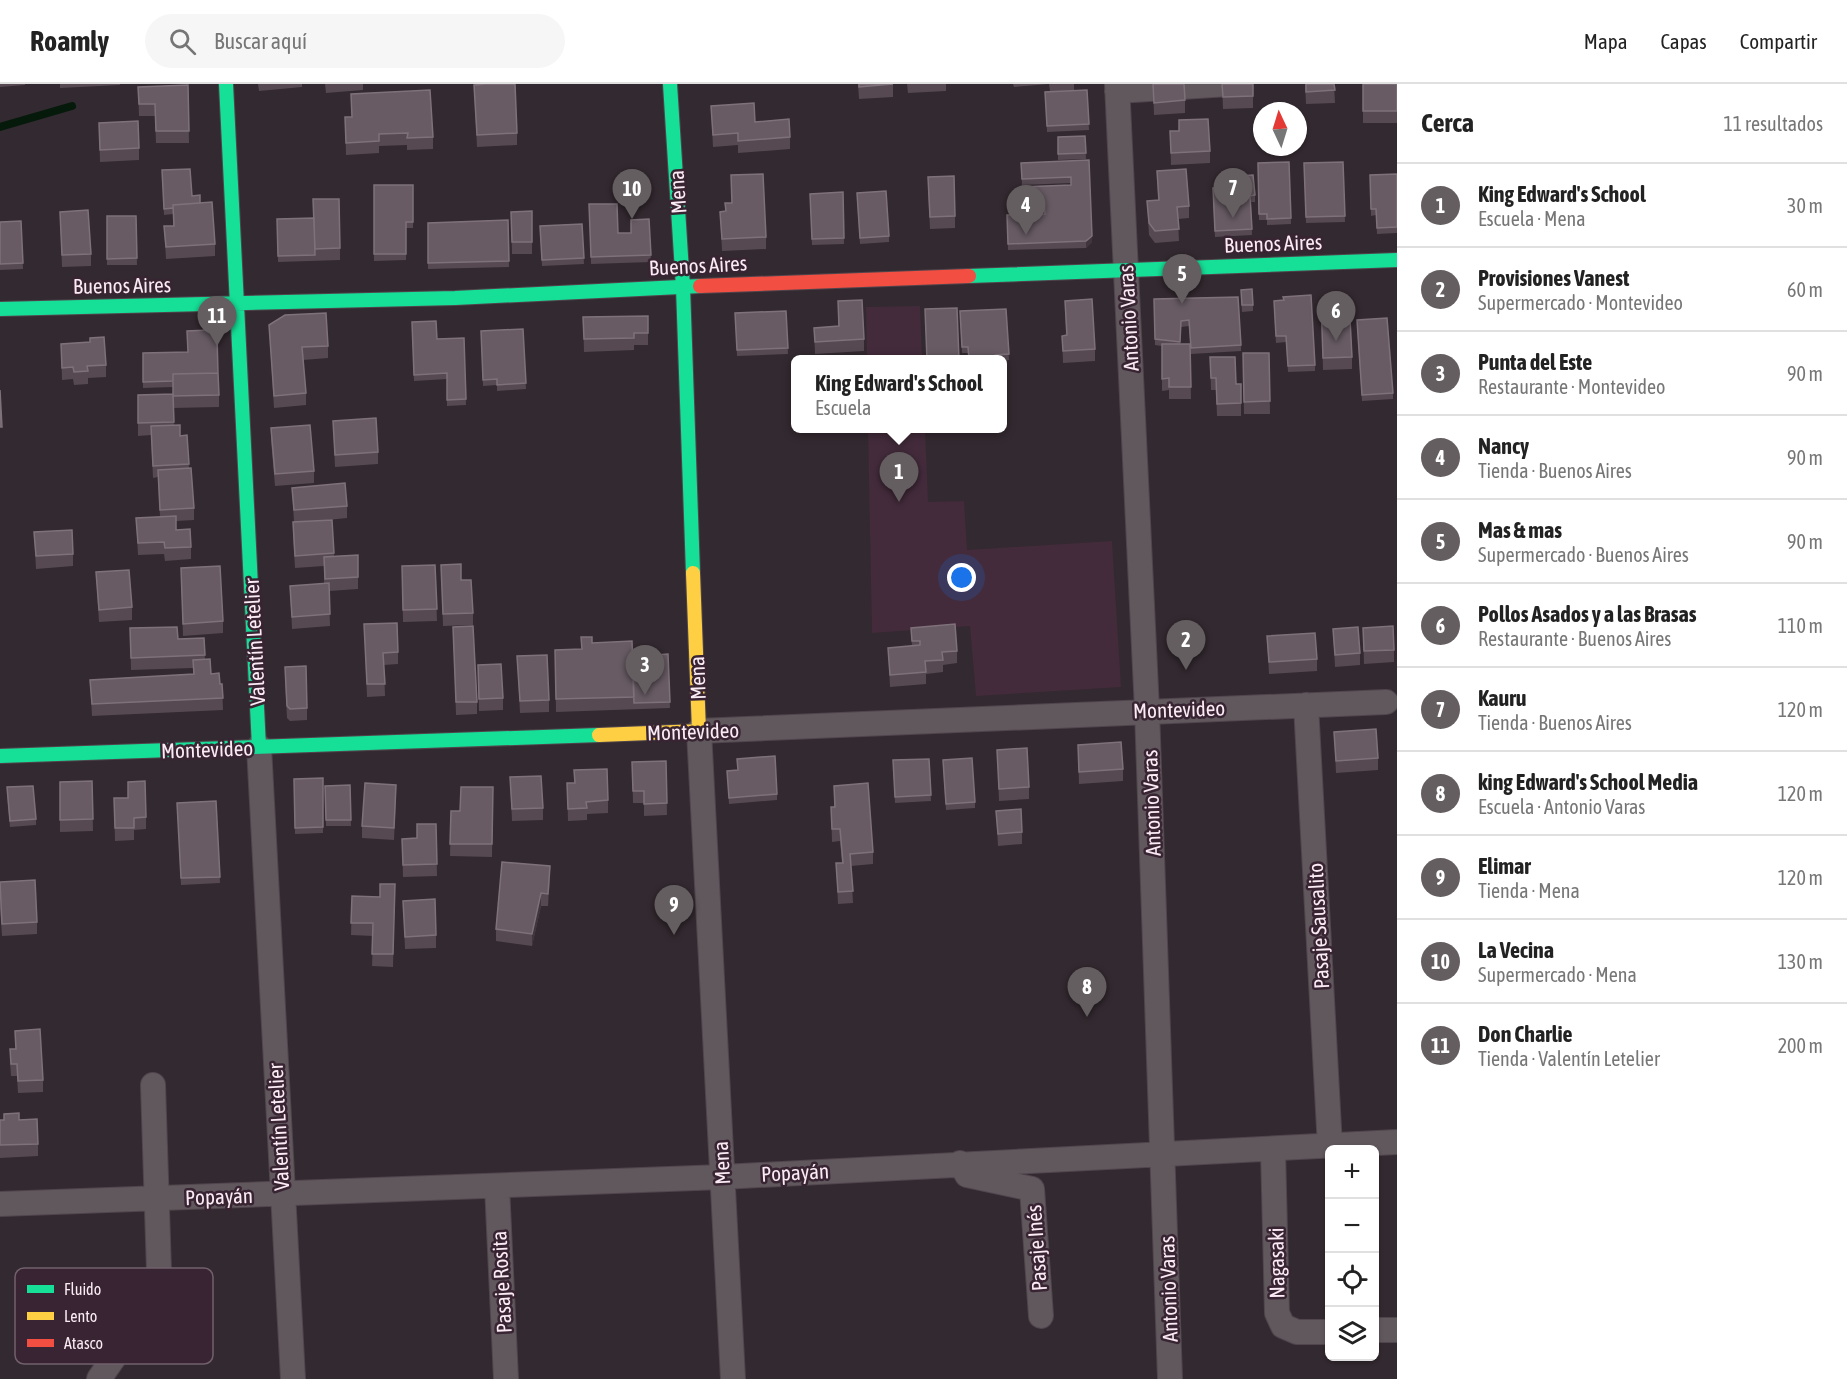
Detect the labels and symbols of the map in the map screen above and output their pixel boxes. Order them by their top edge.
north arrow [1253,102,1307,156]
pin: 7 [1214,168,1252,218]
street label: Mena [664,169,690,215]
pin: 10 [612,170,652,219]
pin: 4 [1006,186,1046,235]
street label: Buenos Aires [1223,229,1323,257]
street label: Buenos Aires [648,250,748,280]
pin: 5 [1162,254,1202,304]
street label: Antonio Varas [1113,264,1143,372]
street label: Buenos Aires [73,272,171,298]
pin: 6 [1316,292,1356,341]
pin: 11 [198,296,236,346]
pin: 1 [880,452,918,502]
your location [947,563,976,592]
street label: Valentín Letelier [239,577,269,706]
pin: 2 [1166,620,1206,670]
pin: 3 [626,646,664,695]
street label: Mena [684,656,710,700]
street label: Montevideo [1133,695,1225,723]
street label: Montevideo [647,717,739,745]
street label: Montevideo [161,735,253,763]
street label: Antonio Varas [1137,749,1165,857]
street label: Pasaje Sausalito [1303,862,1333,990]
pin: 9 [654,886,694,935]
pin: 8 [1068,968,1106,1017]
street label: Valentín Letelier [263,1062,293,1191]
street label: Mena [708,1141,734,1185]
street label: Popayán [760,1158,830,1186]
street label: Popayán [185,1183,253,1209]
street label: Pasaje Inés [1021,1204,1051,1292]
street label: Nagasaki [1263,1227,1289,1299]
street label: Pasaje Rosita [486,1230,516,1334]
street label: Antonio Varas [1154,1235,1182,1343]
legend [15,1268,213,1364]
text: Fluido [64,1280,101,1298]
text: Lento [64,1307,97,1325]
text: Atasco [64,1334,103,1352]

